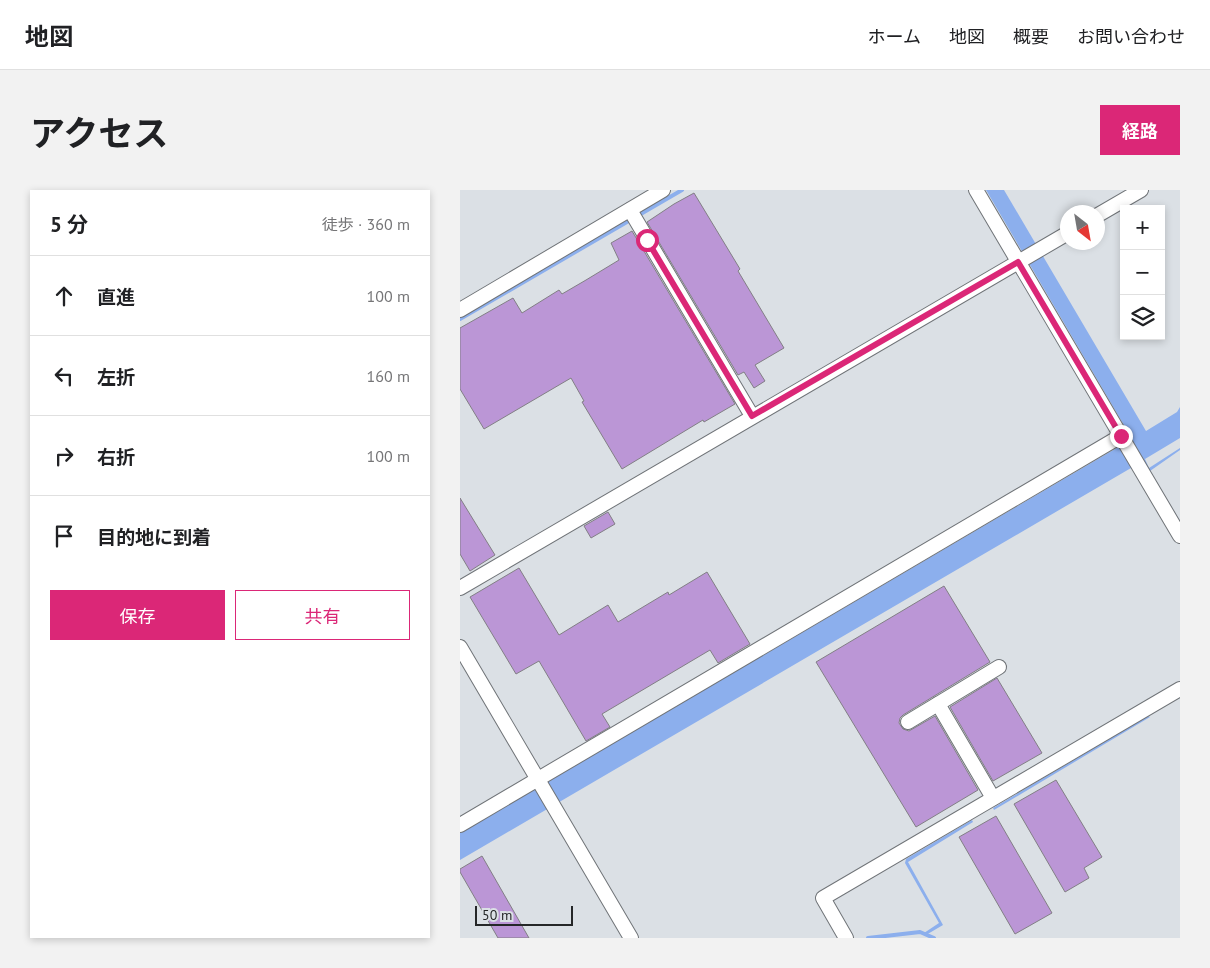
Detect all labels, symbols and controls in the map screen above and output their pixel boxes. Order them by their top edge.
text: 地図 [25,21,73,52]
text: ホーム [868,25,921,48]
text: 地図 [949,25,985,48]
text: 概要 [1013,25,1049,48]
text: お問い合わせ [1077,25,1185,48]
button: 経路 [1100,105,1180,155]
text: アクセス [30,110,168,156]
north arrow [1060,205,1105,250]
map controls [1120,205,1165,340]
button: + [1120,205,1165,250]
text: 5 分 [50,211,88,238]
text: 徒歩 · 360 m [322,214,410,234]
route start [636,229,659,252]
button: − [1120,250,1165,295]
icon: ahead [50,282,78,310]
text: 直進 [97,285,135,309]
text: 100 m [367,286,410,306]
button: layers [1120,295,1165,340]
icon: left [50,362,78,390]
text: 左折 [97,365,135,389]
text: 160 m [367,366,410,386]
route end [1110,425,1133,448]
icon: right [50,442,78,470]
text: 右折 [97,445,135,469]
text: 100 m [367,446,410,466]
icon: arrive [50,522,78,550]
text: 目的地に到着 [97,525,211,549]
button: 保存 [50,590,225,640]
button: 共有 [235,590,410,640]
scale bar [475,903,572,926]
text: 50 m [482,906,512,924]

